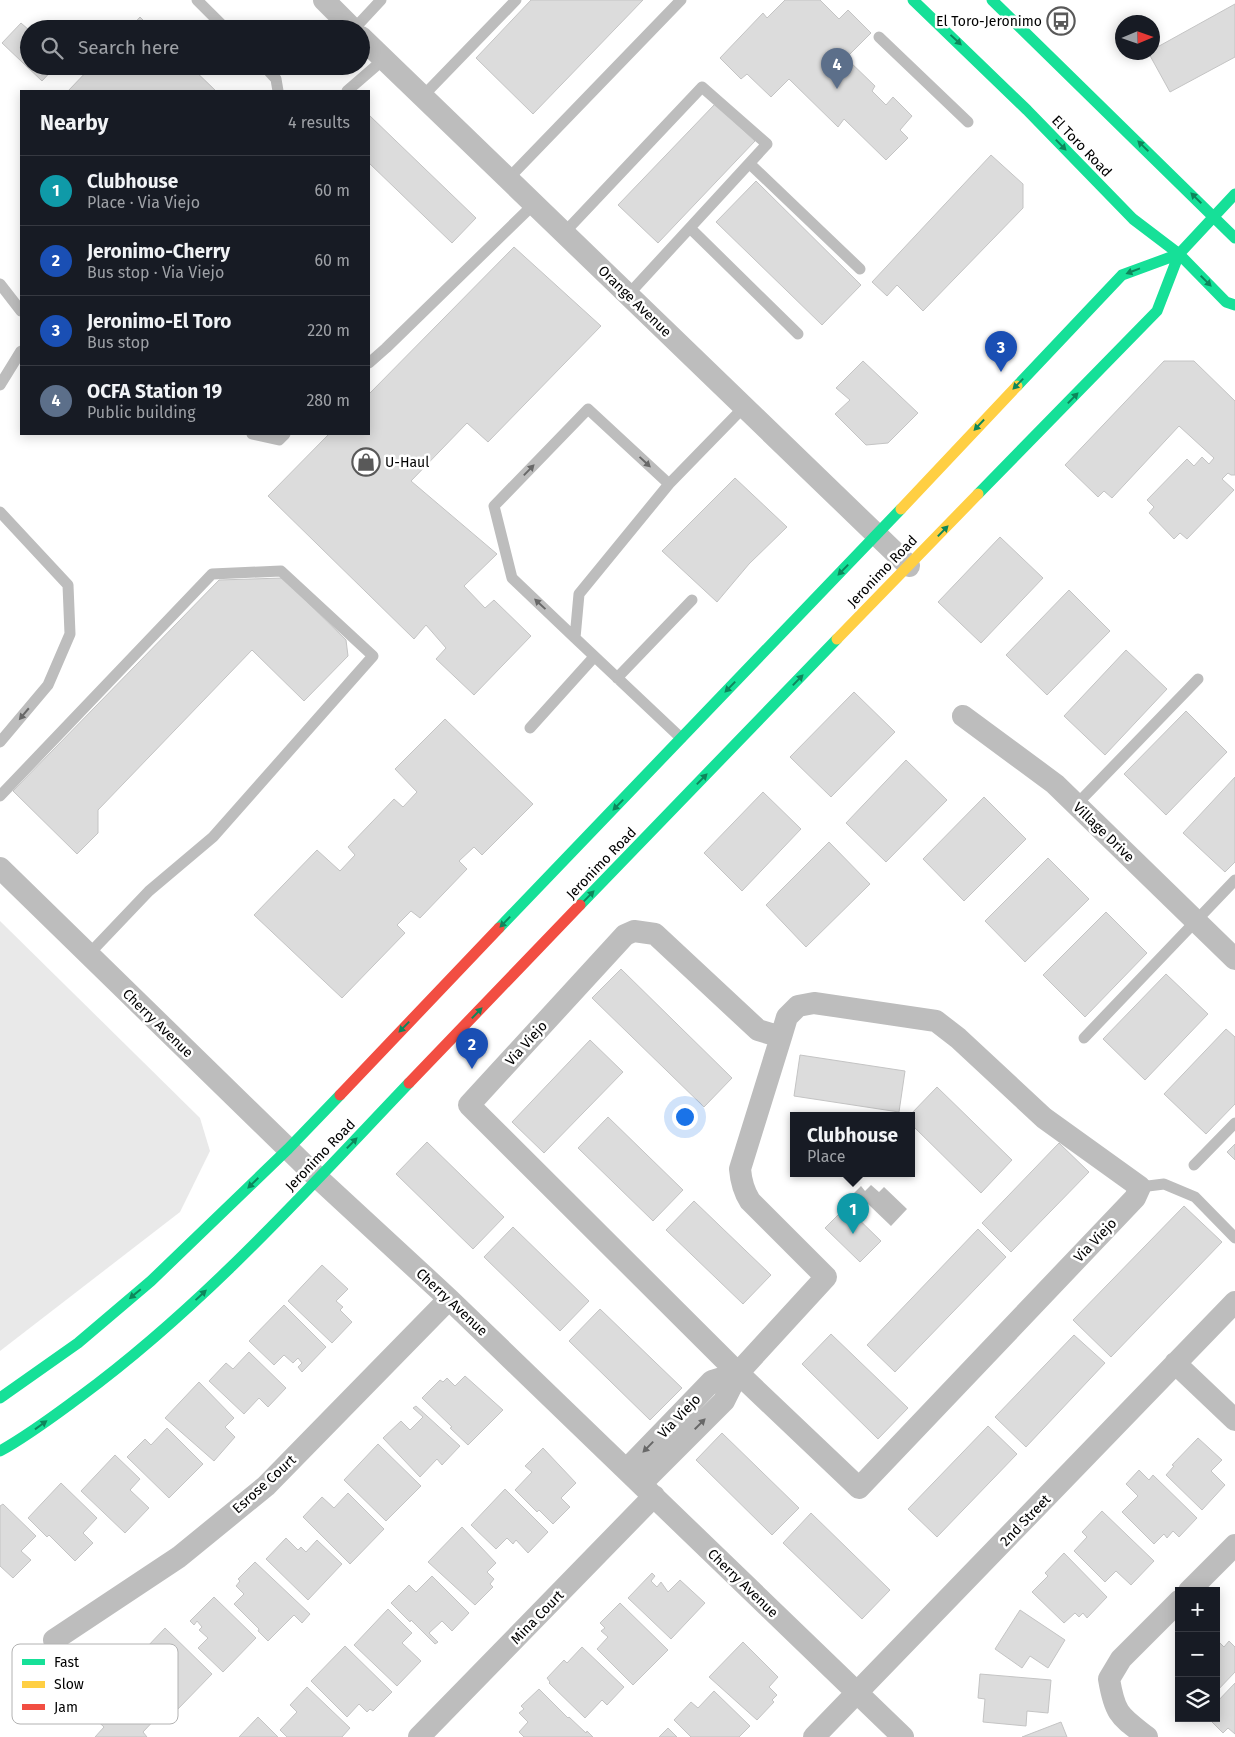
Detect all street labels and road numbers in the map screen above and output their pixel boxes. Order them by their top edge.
street label: El Toro Road [1048,112,1115,181]
street label: Orange Avenue [594,262,675,341]
street label: Jeronimo Road [844,532,921,611]
street label: Village Drive [1069,799,1138,866]
street label: Jeronimo Road [563,824,640,903]
street label: Cherry Avenue [119,985,196,1061]
street label: Via Viejo [502,1017,551,1069]
street label: Jeronimo Road [282,1116,359,1195]
street label: Via Viejo [1070,1215,1120,1266]
street label: Cherry Avenue [412,1265,491,1340]
street label: Via Viejo [654,1391,704,1442]
street label: Esrose Court [229,1451,300,1517]
street label: 2nd Street [997,1490,1055,1550]
street label: Cherry Avenue [704,1545,781,1621]
street label: Mina Court [507,1586,568,1648]

